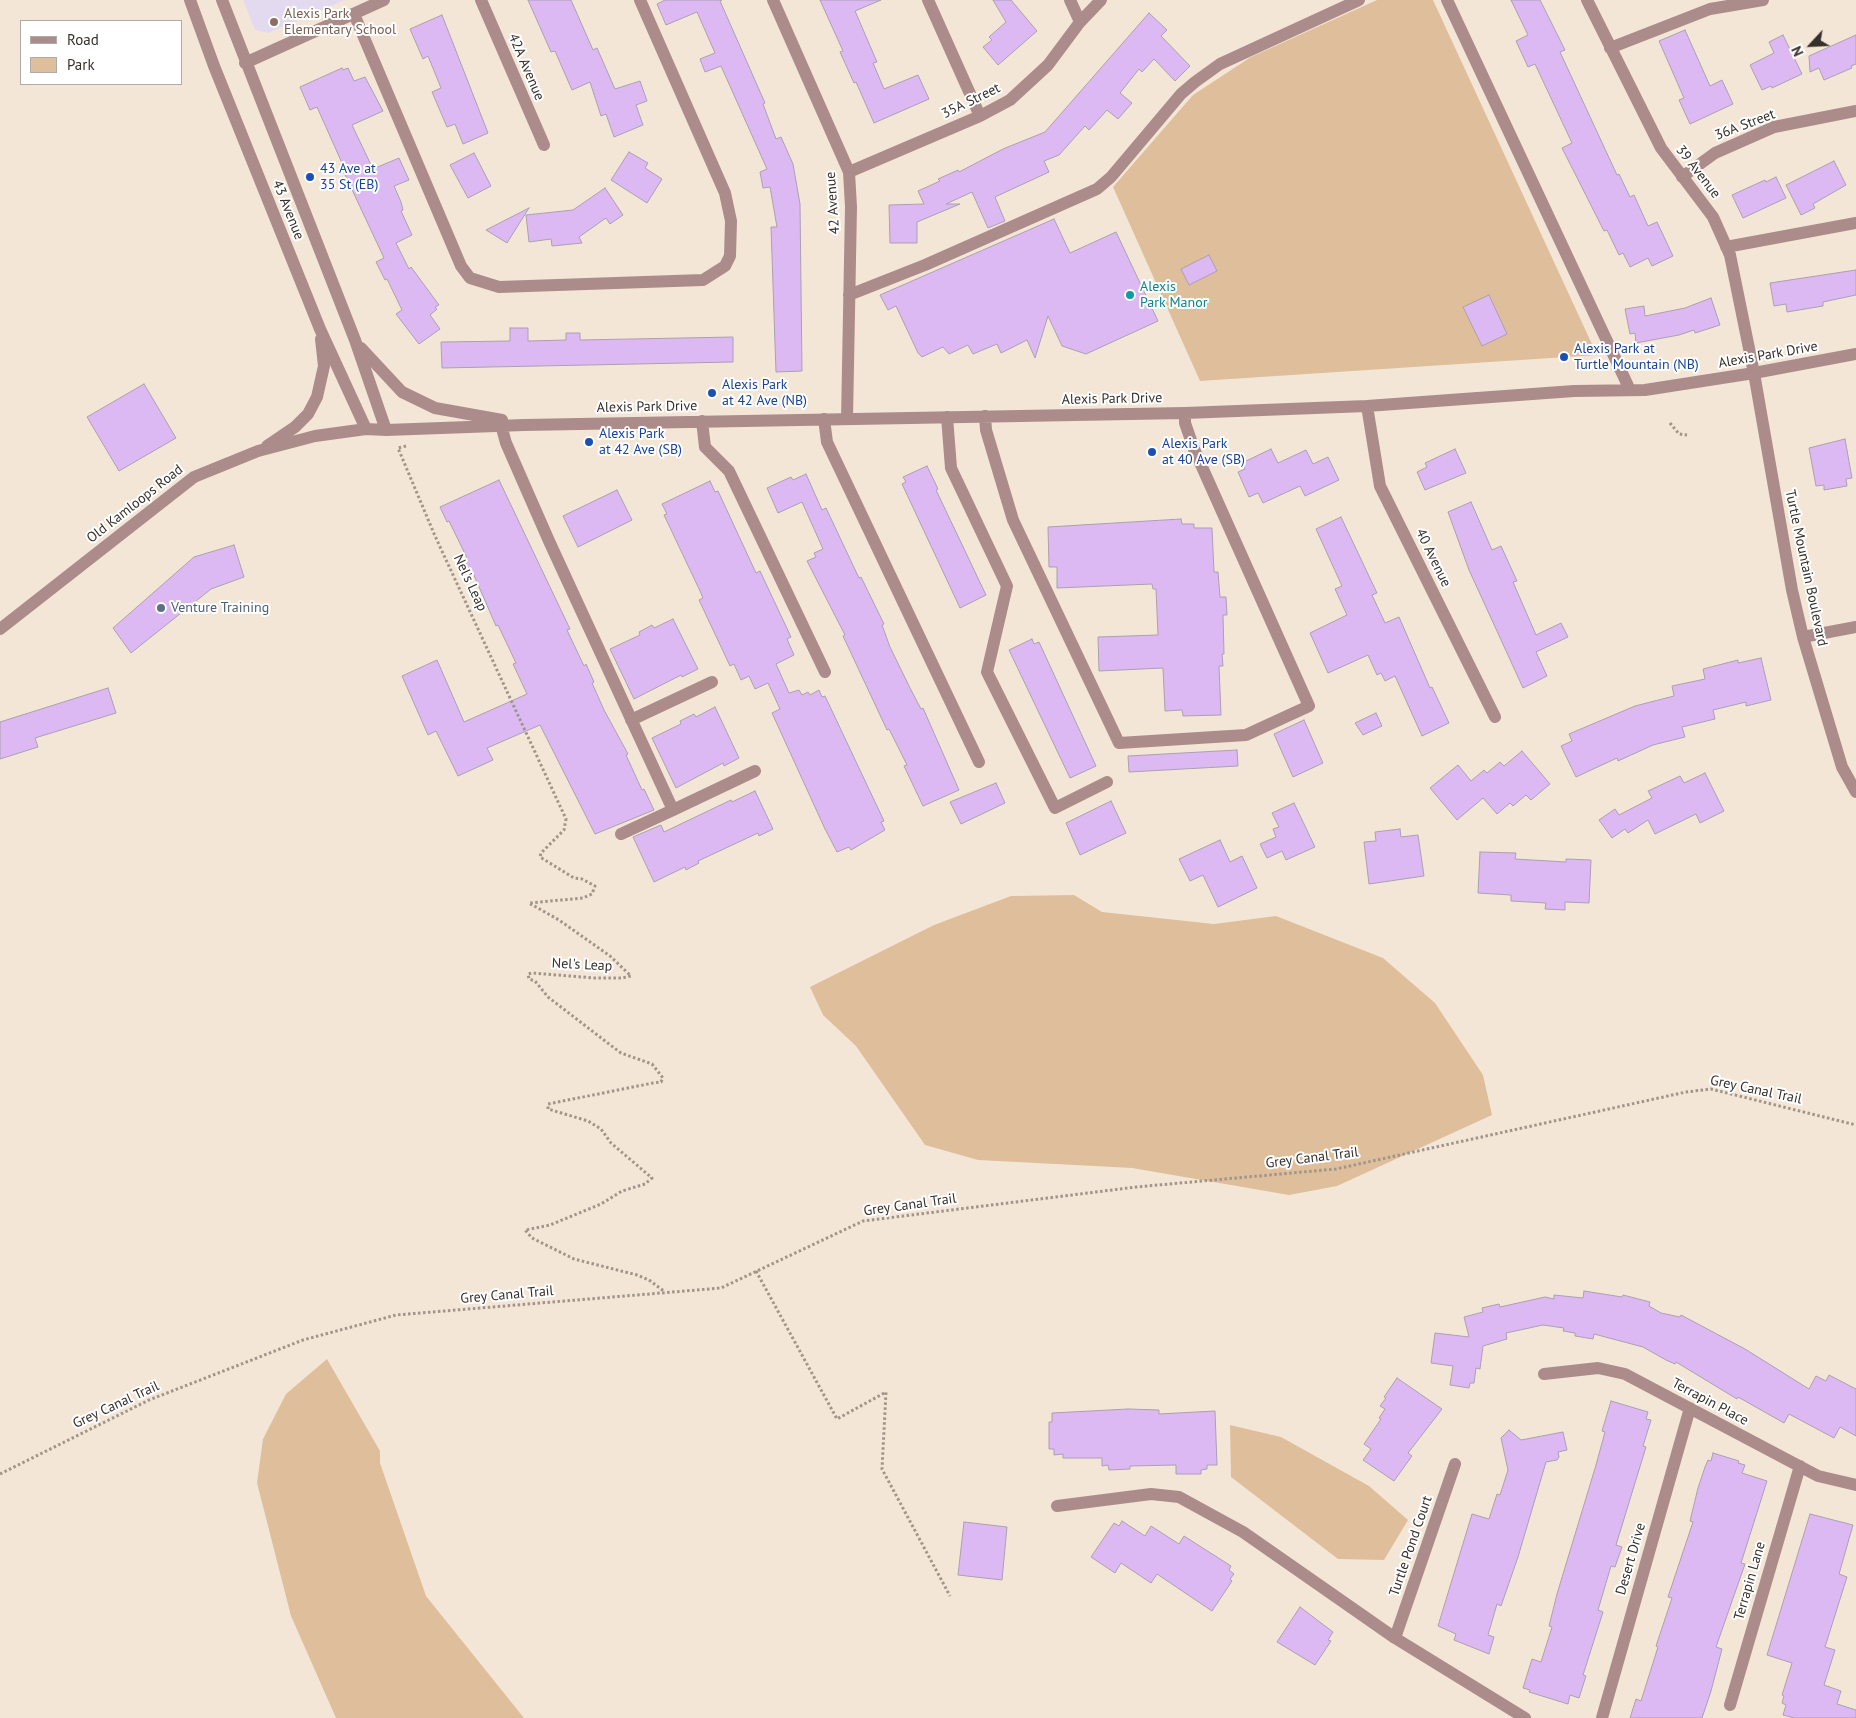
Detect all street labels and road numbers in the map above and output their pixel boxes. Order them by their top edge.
street label: 42A Avenue [504,31,548,103]
street label: 35A Street [939,80,1003,122]
street label: 36A Street [1713,106,1777,144]
street label: 39 Avenue [1672,142,1724,202]
street label: 42 Avenue [822,171,844,235]
street label: 43 Avenue [268,178,308,242]
street label: Alexis Park Drive [1717,338,1819,372]
street label: Alexis Park Drive [1062,390,1162,408]
street label: Alexis Park Drive [597,398,697,416]
street label: Old Kamloops Road [84,461,186,547]
street label: Turtle Mountain Boulevard [1781,488,1831,648]
street label: 40 Avenue [1412,526,1454,590]
street label: Nel's Leap [450,552,490,614]
street label: Nel's Leap [551,955,613,975]
street label: Grey Canal Trail [1709,1072,1803,1108]
street label: Grey Canal Trail [1265,1144,1359,1172]
street label: Grey Canal Trail [863,1190,957,1220]
street label: Grey Canal Trail [460,1283,554,1307]
street label: Terrapin Place [1669,1375,1751,1429]
street label: Grey Canal Trail [70,1378,162,1432]
street label: Turtle Pond Court [1386,1494,1436,1598]
street label: Desert Drive [1613,1521,1649,1597]
street label: Terrapin Lane [1731,1540,1769,1622]

